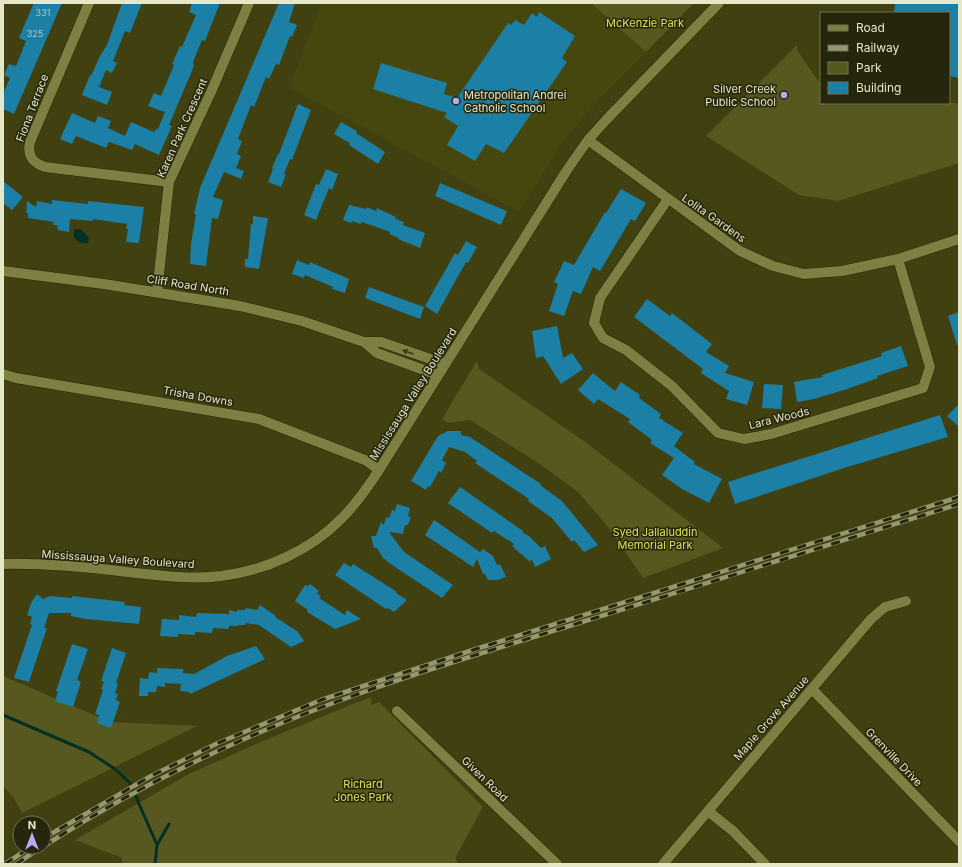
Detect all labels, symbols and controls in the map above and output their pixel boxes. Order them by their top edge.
house number: 331 [36,7,50,18]
legend [820,12,950,104]
park label: McKenzie Park [606,16,684,30]
text: Road [856,20,885,35]
house number: 325 [27,28,43,39]
text: Railway [856,40,900,55]
text: Park [856,60,882,75]
street label: Fiona Terrace [13,72,51,144]
street label: Karen Park Crescent [154,76,210,180]
text: Building [856,80,901,95]
place label: Silver Creek Public School [705,82,776,109]
place label: Metropolitan Andrei Catholic School [464,88,566,115]
marker: Silver Creek Public School [779,90,789,100]
marker: Metropolitan Andrei Catholic School [451,96,461,106]
street label: Lolita Gardens [679,191,749,245]
street label: Cliff Road North [146,272,230,298]
street label: Mississauga Valley Boulevard [366,325,460,463]
one-way arrow [402,349,414,355]
street label: Trisha Downs [162,383,234,409]
street label: Lara Woods [747,404,811,432]
park label: Syed Jallaluddin Memorial Park [612,525,698,552]
street label: Mississauga Valley Boulevard [41,547,195,571]
street label: Maple Grove Avenue [730,673,812,763]
street label: Grenville Drive [863,725,925,789]
street label: Given Road [459,753,511,805]
park label: Richard Jones Park [334,777,392,804]
north arrow [12,815,52,855]
text: N [28,818,36,832]

